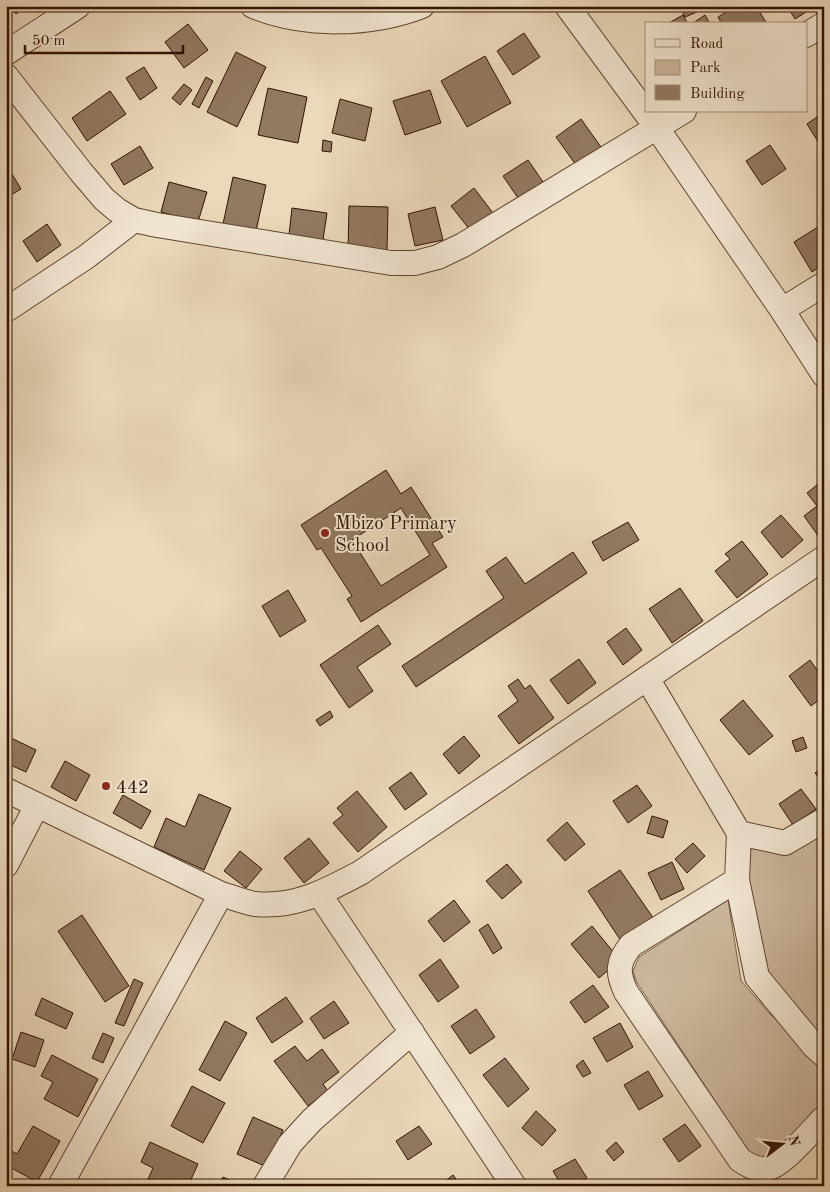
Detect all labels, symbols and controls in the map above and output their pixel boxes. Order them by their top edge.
scale bar [25,22,182,54]
legend [645,22,808,112]
text: 50 m [32,34,66,49]
text: Road [690,37,724,52]
text: Park [690,61,721,76]
text: Building [690,87,745,102]
place label: Mbizo Primary School [335,515,457,556]
marker: Mbizo Primary School [319,527,331,539]
place label: 442 [116,779,149,798]
marker: 442 [100,780,112,792]
north arrow [758,1120,808,1170]
text: N [785,1134,802,1148]

